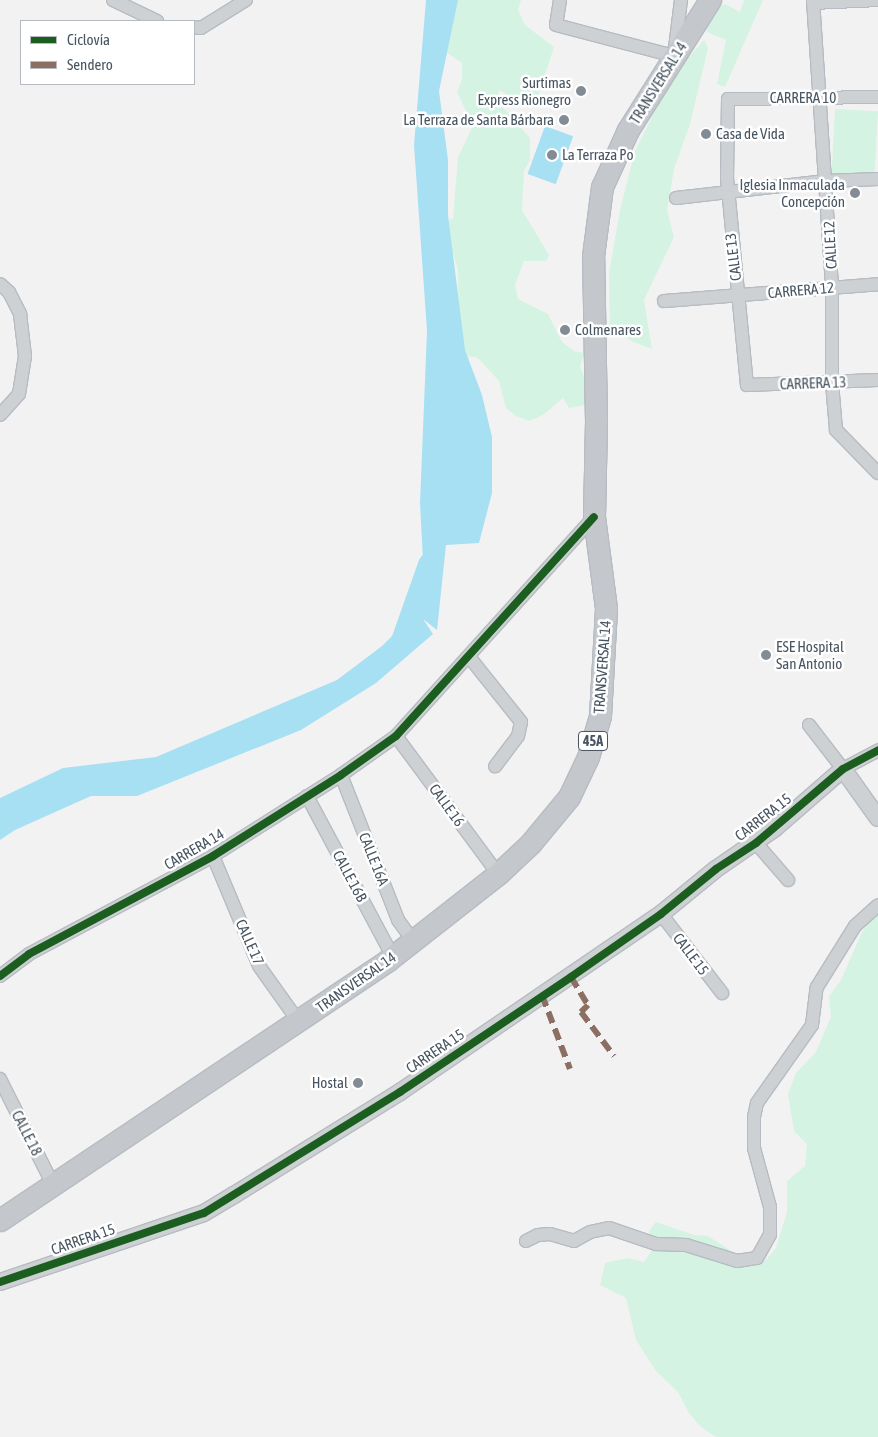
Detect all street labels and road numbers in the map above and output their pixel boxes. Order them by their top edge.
street label: TRANSVERSAL 14 [626,39,690,127]
street label: CARRERA 10 [770,89,836,107]
street label: CALLE 12 [820,220,840,270]
street label: CALLE 13 [721,232,745,282]
street label: CARRERA 12 [767,278,835,302]
street label: CARRERA 13 [779,373,847,393]
street label: TRANSVERSAL 14 [590,620,614,714]
road number: 45A [577,729,609,752]
street label: CALLE 16 [426,780,468,830]
street label: CARRERA 15 [731,789,795,845]
street label: CARRERA 14 [161,825,227,873]
street label: CALLE 16A [355,830,393,888]
street label: CALLE 16B [329,847,371,905]
street label: CALLE 17 [232,916,268,968]
street label: CALLE 15 [669,929,713,979]
street label: TRANSVERSAL 14 [313,948,399,1016]
street label: CARRERA 15 [402,1025,468,1077]
street label: CALLE 18 [8,1107,46,1159]
street label: CARRERA 15 [49,1220,117,1258]

